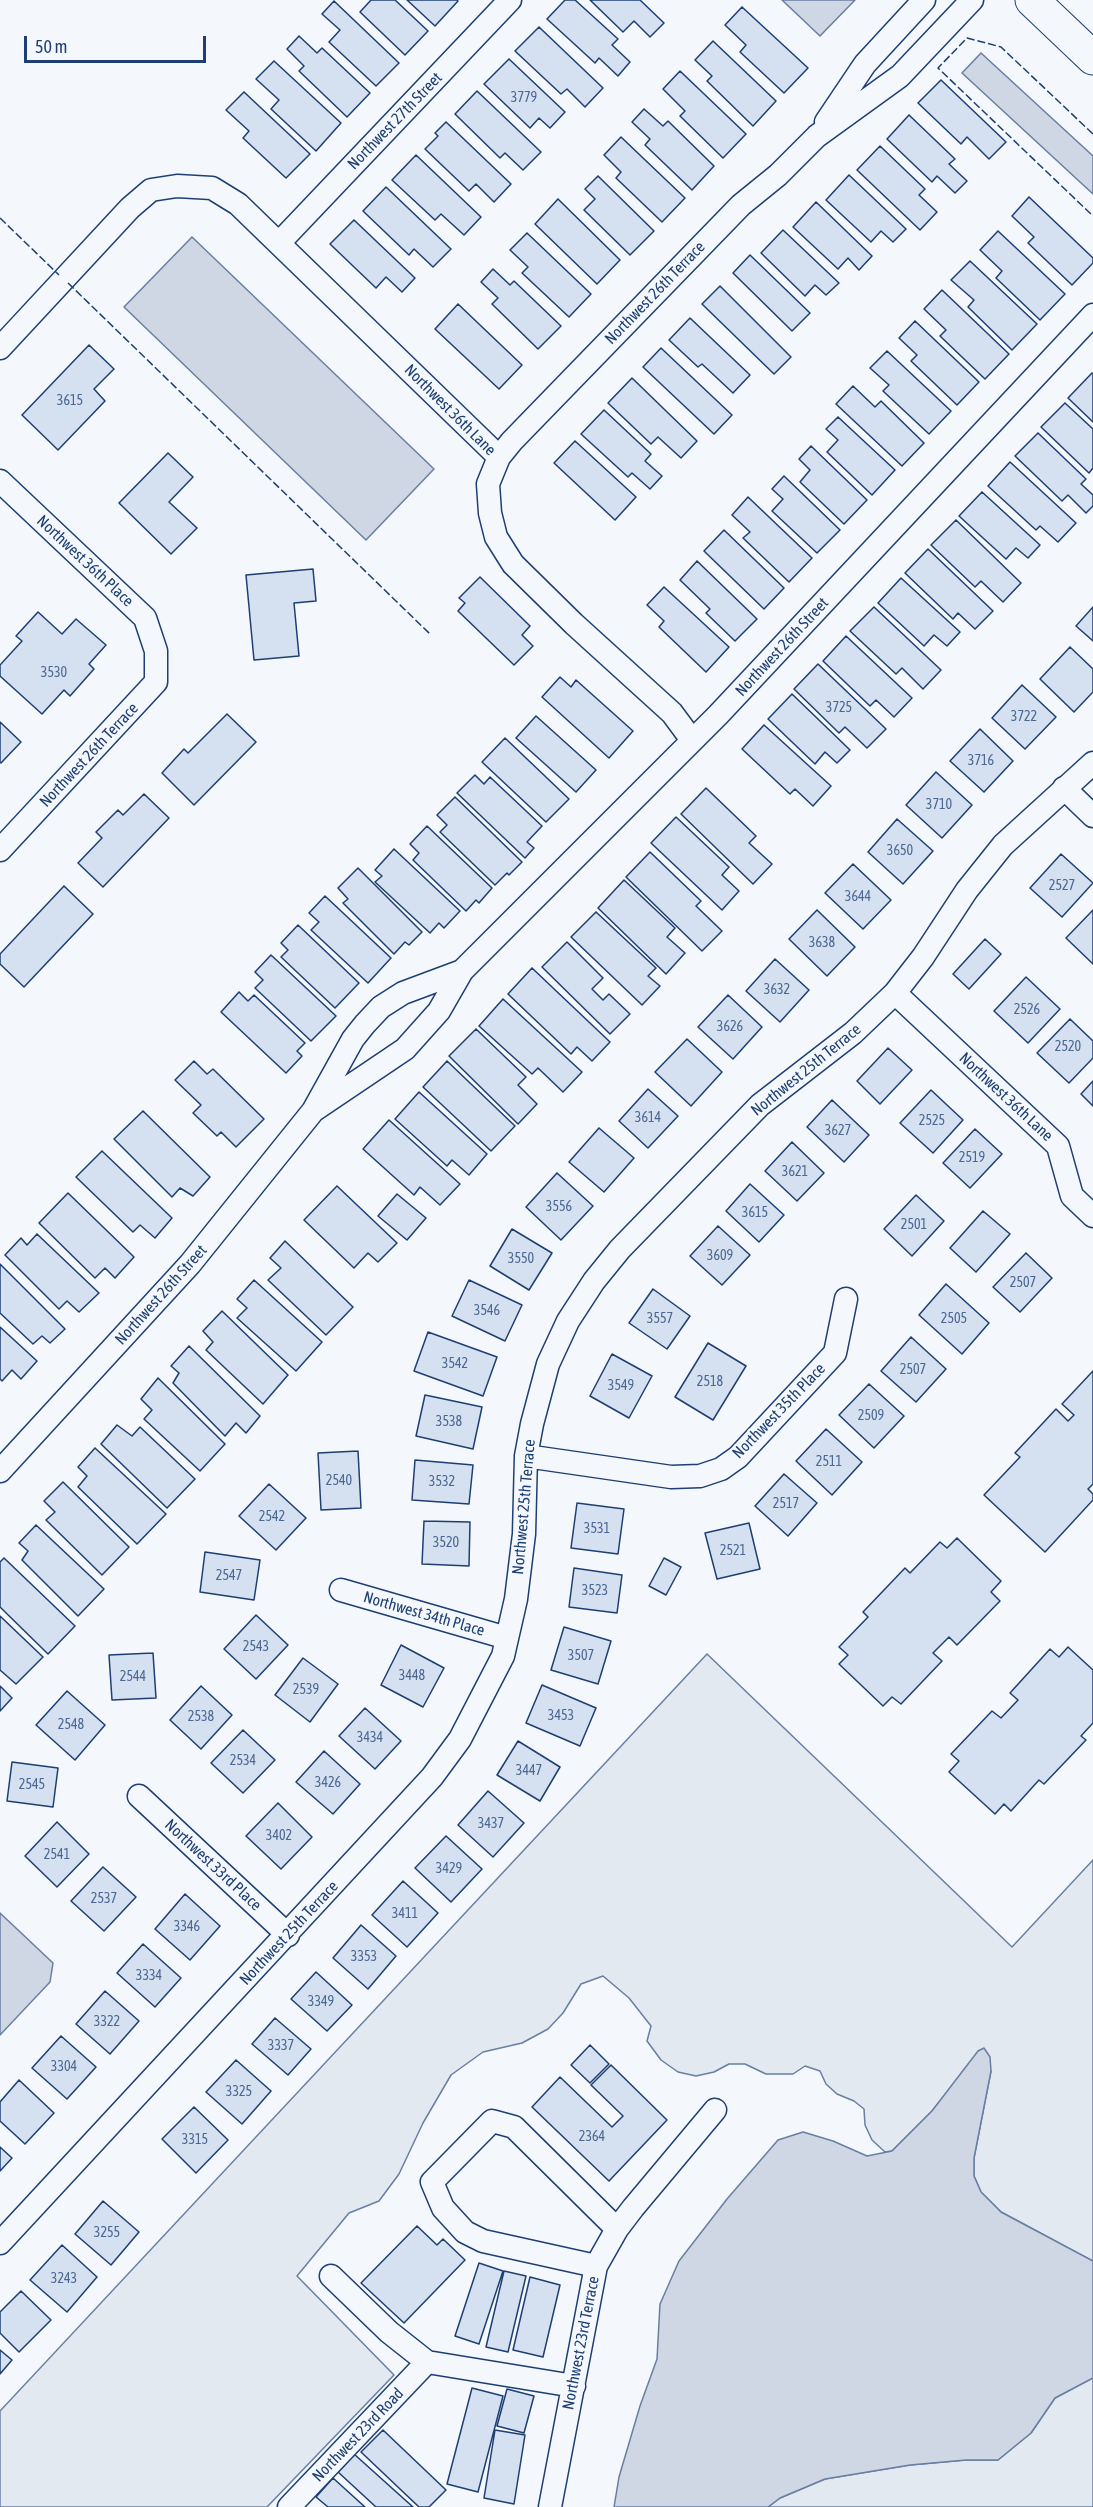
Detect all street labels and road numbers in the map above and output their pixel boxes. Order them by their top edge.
street label: Northwest 27th Street [344,68,446,174]
street label: Northwest 26th Terrace [601,238,709,348]
street label: Northwest 36th Lane [400,360,500,460]
street label: Northwest 36th Place [33,511,137,611]
street label: Northwest 26th Street [731,594,833,700]
street label: Northwest 26th Terrace [36,699,142,811]
street label: Northwest 25th Terrace [747,1020,865,1120]
street label: Northwest 36th Lane [955,1049,1057,1145]
street label: Northwest 26th Street [111,1241,211,1349]
street label: Northwest 35th Place [729,1359,829,1463]
street label: Northwest 25th Terrace [509,1439,539,1575]
street label: Northwest 34th Place [361,1588,487,1640]
street label: Northwest 33rd Place [161,1815,265,1915]
street label: Northwest 25th Terrace [236,1877,342,1989]
street label: Northwest 23rd Terrace [559,2275,603,2411]
street label: Northwest 23rd Road [308,2384,408,2486]

